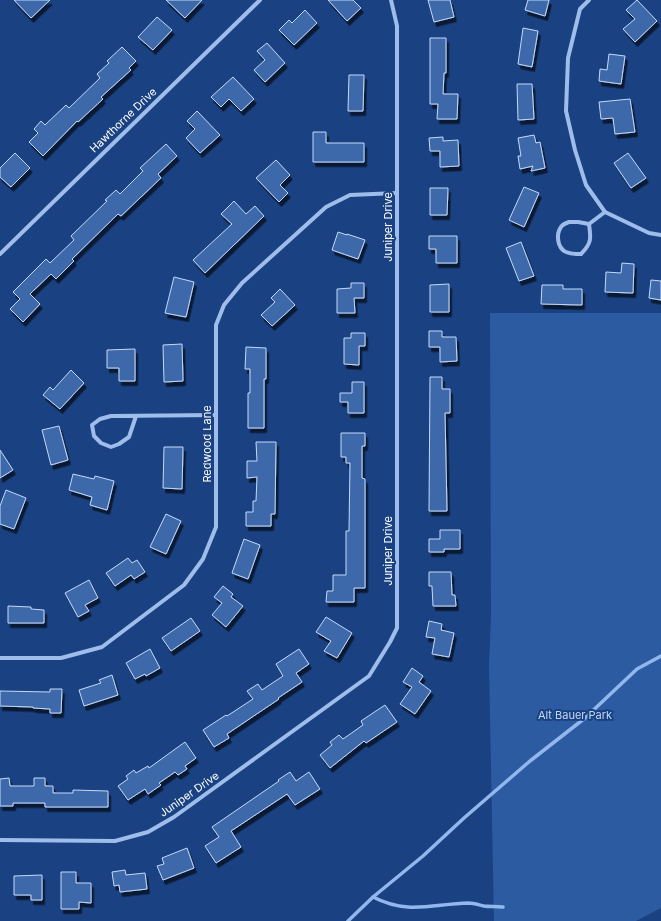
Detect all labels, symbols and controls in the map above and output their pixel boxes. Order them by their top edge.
street label: Hawthorne Drive [87,85,159,155]
street label: Juniper Drive [381,192,395,262]
street label: Redwood Lane [200,405,214,483]
street label: Juniper Drive [381,516,395,586]
park label: Alt Bauer Park [538,708,612,722]
street label: Juniper Drive [156,768,222,820]

